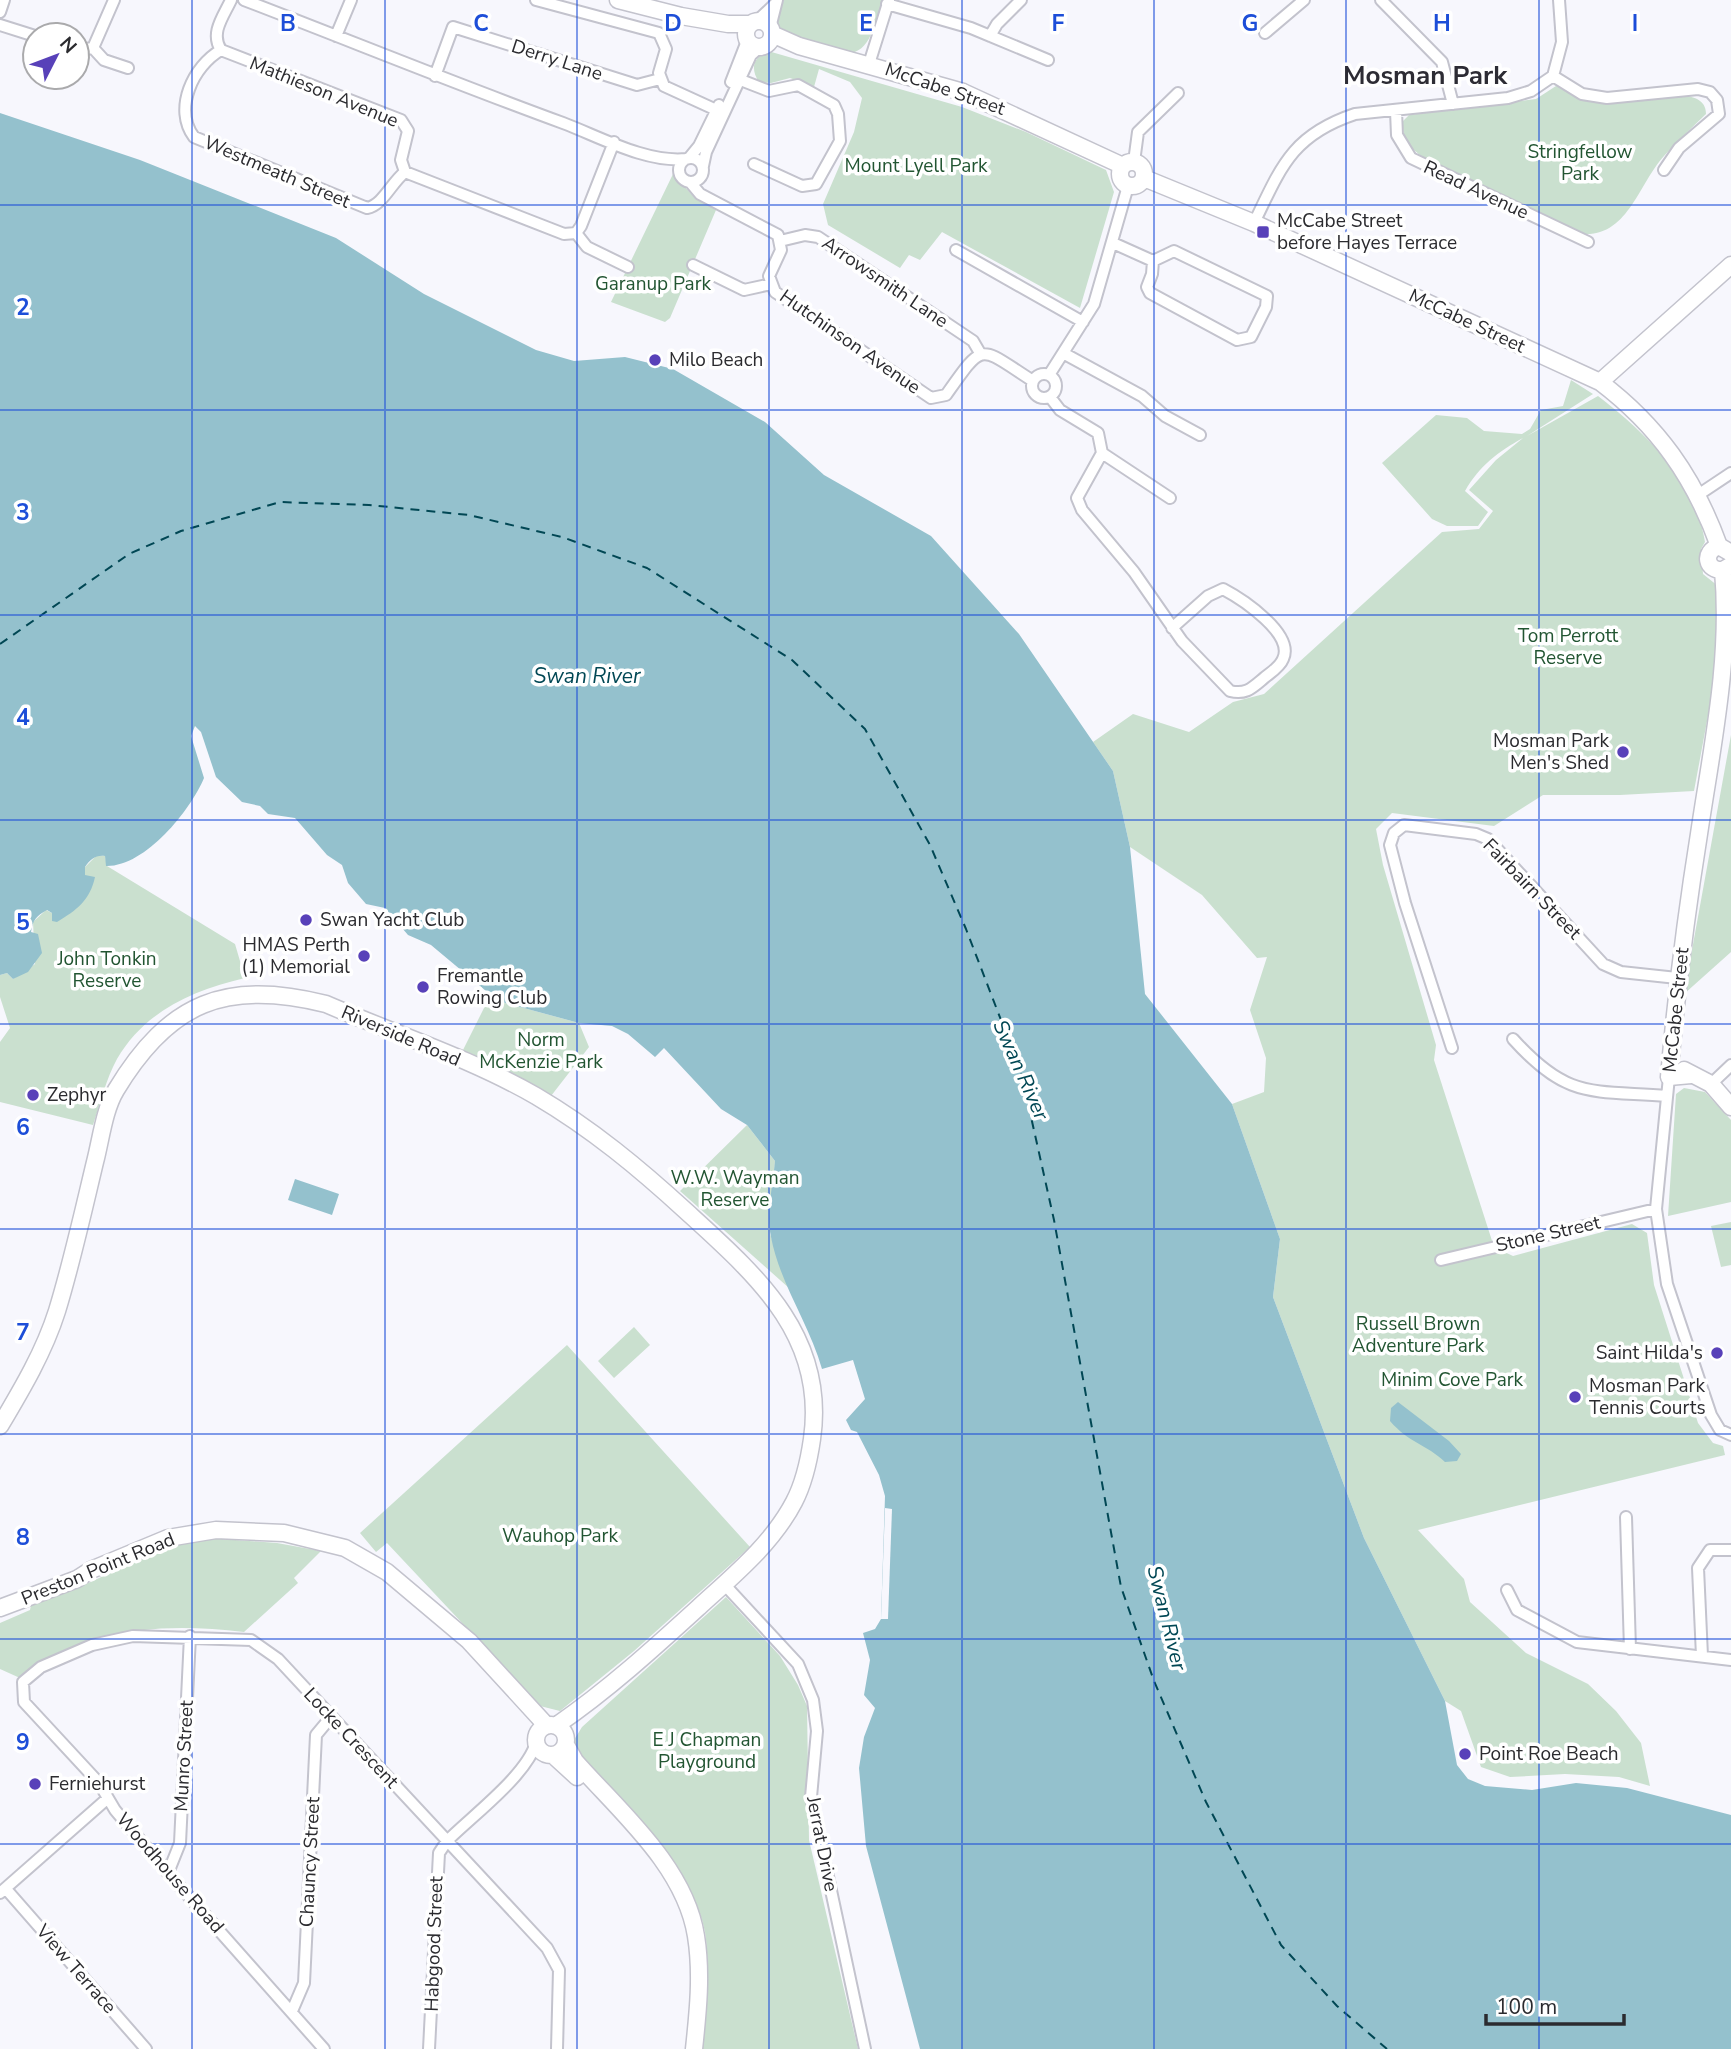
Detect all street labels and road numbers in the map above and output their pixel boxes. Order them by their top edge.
street label: Derry Lane [508,33,606,87]
street label: Mathieson Avenue [246,50,402,134]
street label: McCabe Street [881,56,1009,122]
street label: Westmeath Street [200,130,354,215]
street label: Read Avenue [1419,154,1533,226]
street label: Arrowsmith Lane [817,230,953,334]
street label: McCabe Street [1405,283,1530,359]
street label: Hutchinson Avenue [774,284,926,400]
street label: Fairbairn Street [1477,833,1587,945]
street label: McCabe Street [1657,946,1696,1074]
street label: Riverside Road [337,999,465,1073]
street label: Stone Street [1493,1209,1603,1259]
street label: Preston Point Road [17,1526,179,1612]
street label: Locke Crescent [298,1682,405,1794]
street label: Munro Street [168,1699,200,1812]
street label: Jerrat Drive [800,1793,844,1894]
street label: Chauncy Street [294,1796,326,1928]
street label: Woodhouse Road [110,1807,230,1939]
street label: Habgood Street [419,1875,449,2012]
street label: View Terrace [29,1918,122,2019]

